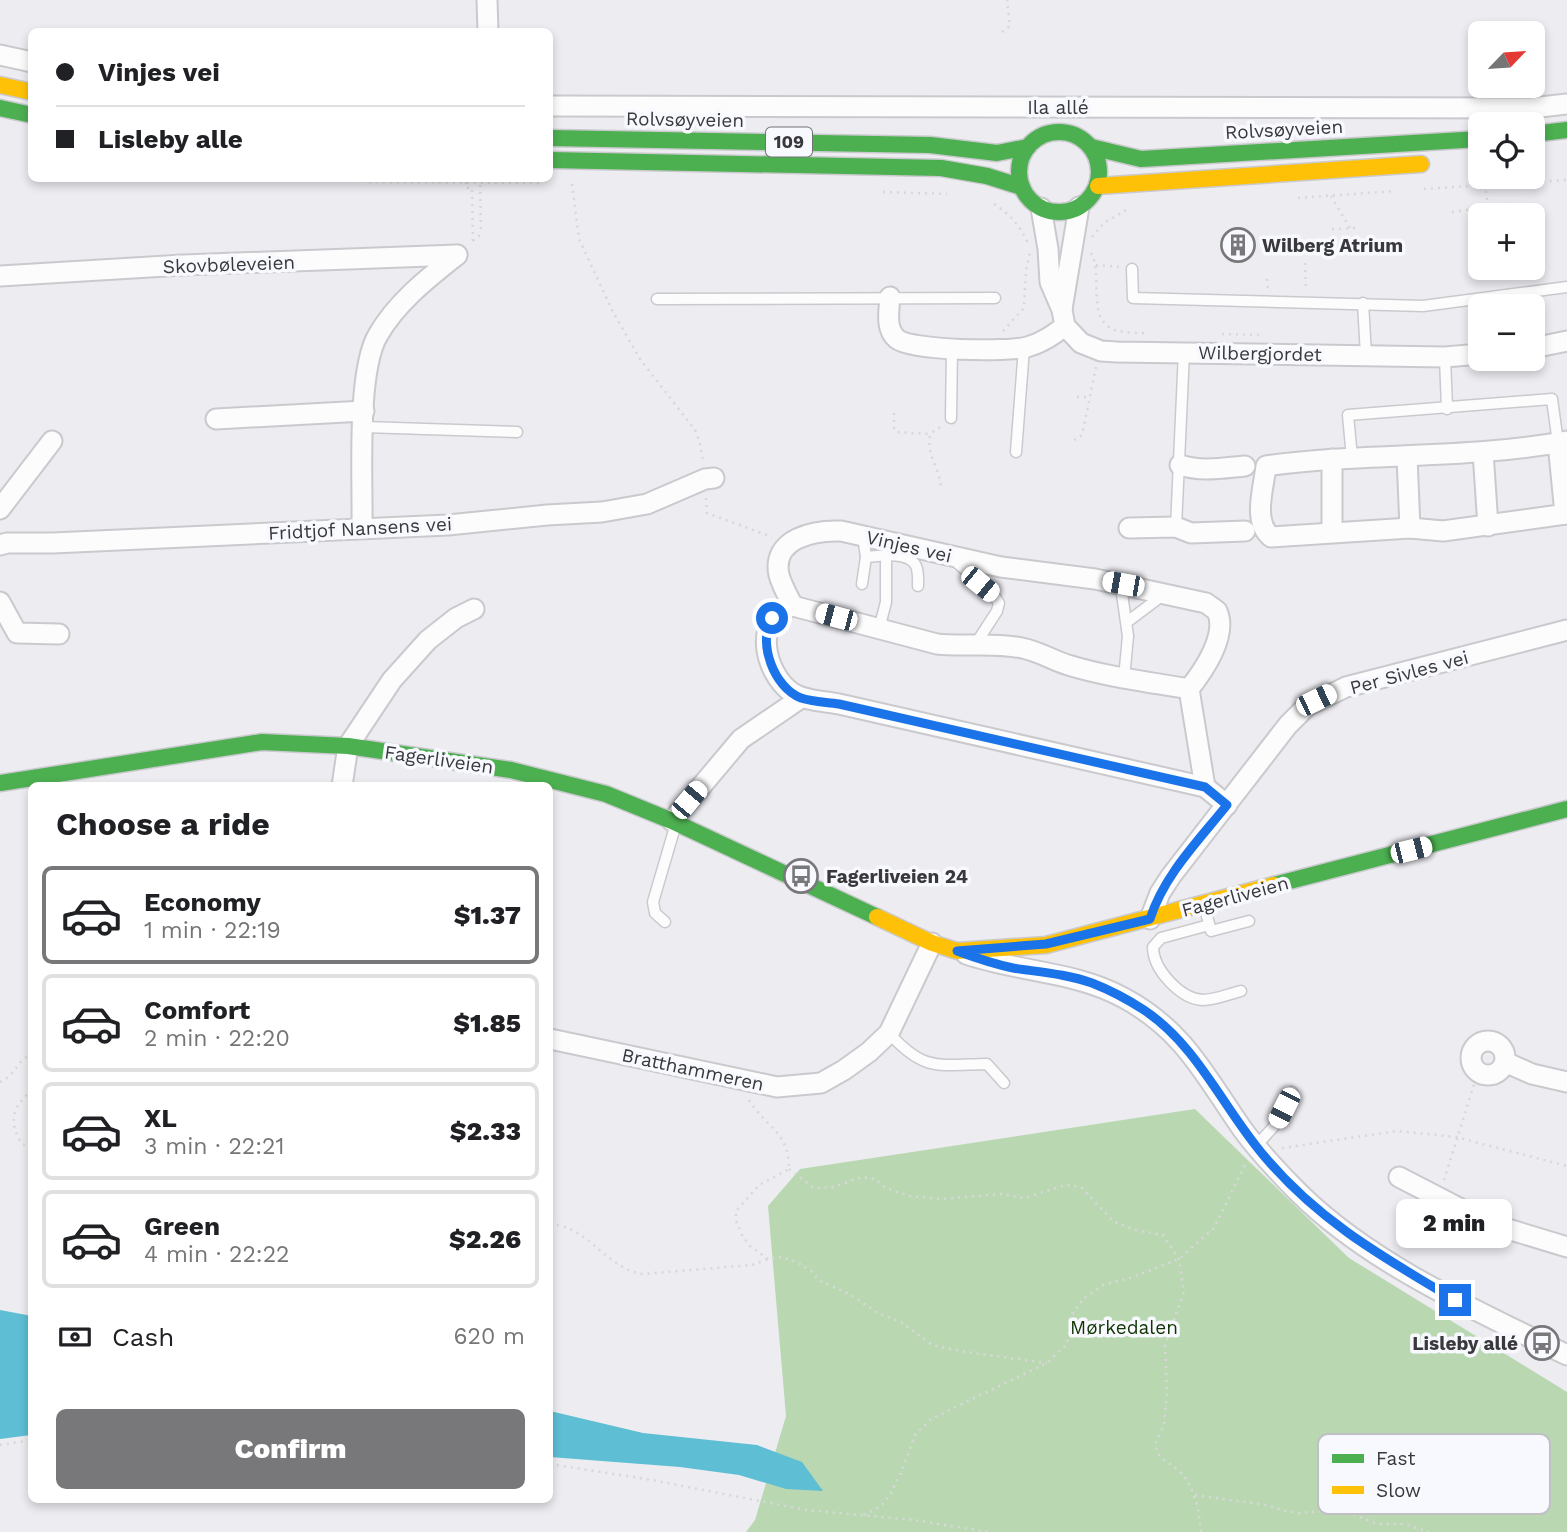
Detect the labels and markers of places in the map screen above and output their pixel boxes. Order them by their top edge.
building icon: Wilberg Atrium [1219,226,1257,264]
place label: Wilberg Atrium [1262,234,1403,257]
bus stop icon: Fagerliveien 24 [782,857,820,895]
place label: Fagerliveien 24 [826,865,968,888]
bus stop icon: Lisleby allé [1523,1324,1561,1362]
place label: Lisleby allé [1412,1332,1518,1355]

